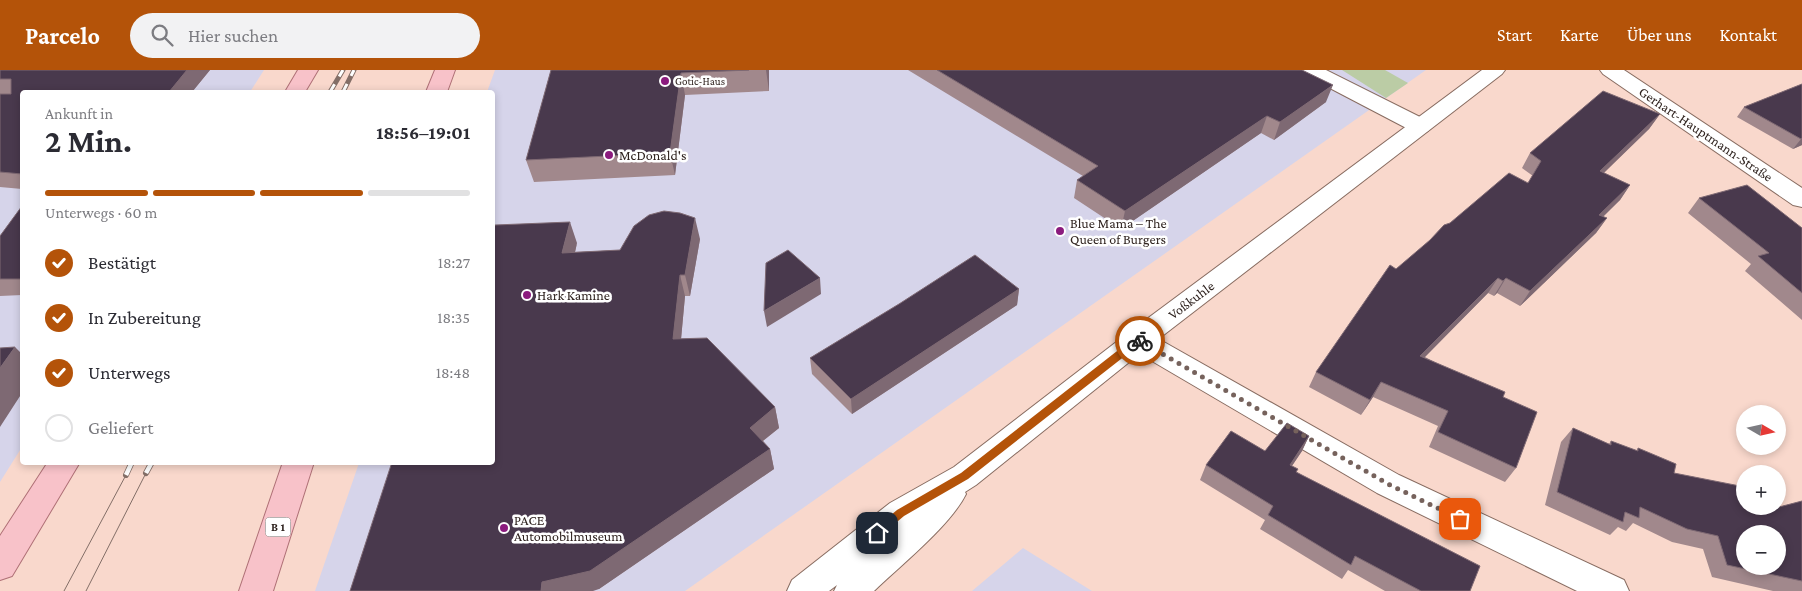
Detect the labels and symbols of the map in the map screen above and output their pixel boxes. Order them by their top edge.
marker: Gotic-Haus [659,75,671,87]
place label: Gotic-Haus [675,75,725,87]
street label: Gerhart-Hauptmann-Straße [1636,83,1776,185]
place label: McDonald's [619,147,686,163]
marker: McDonald's [603,149,615,161]
place label: Blue Mama – The Queen of Burgers [1070,215,1167,247]
marker: Blue Mama – The Queen of Burgers [1054,225,1066,237]
street label: Voßkuhle [1165,278,1217,322]
place label: Hark Kamine [537,287,610,303]
marker: Hark Kamine [521,289,533,301]
courier [1115,316,1165,366]
north arrow [1736,405,1786,455]
pin [1439,498,1481,540]
place label: PACE Automobilmuseum [514,512,622,544]
pin [856,512,898,554]
road number: B 1 [266,518,290,537]
marker: PACE Automobilmuseum [498,522,510,534]

